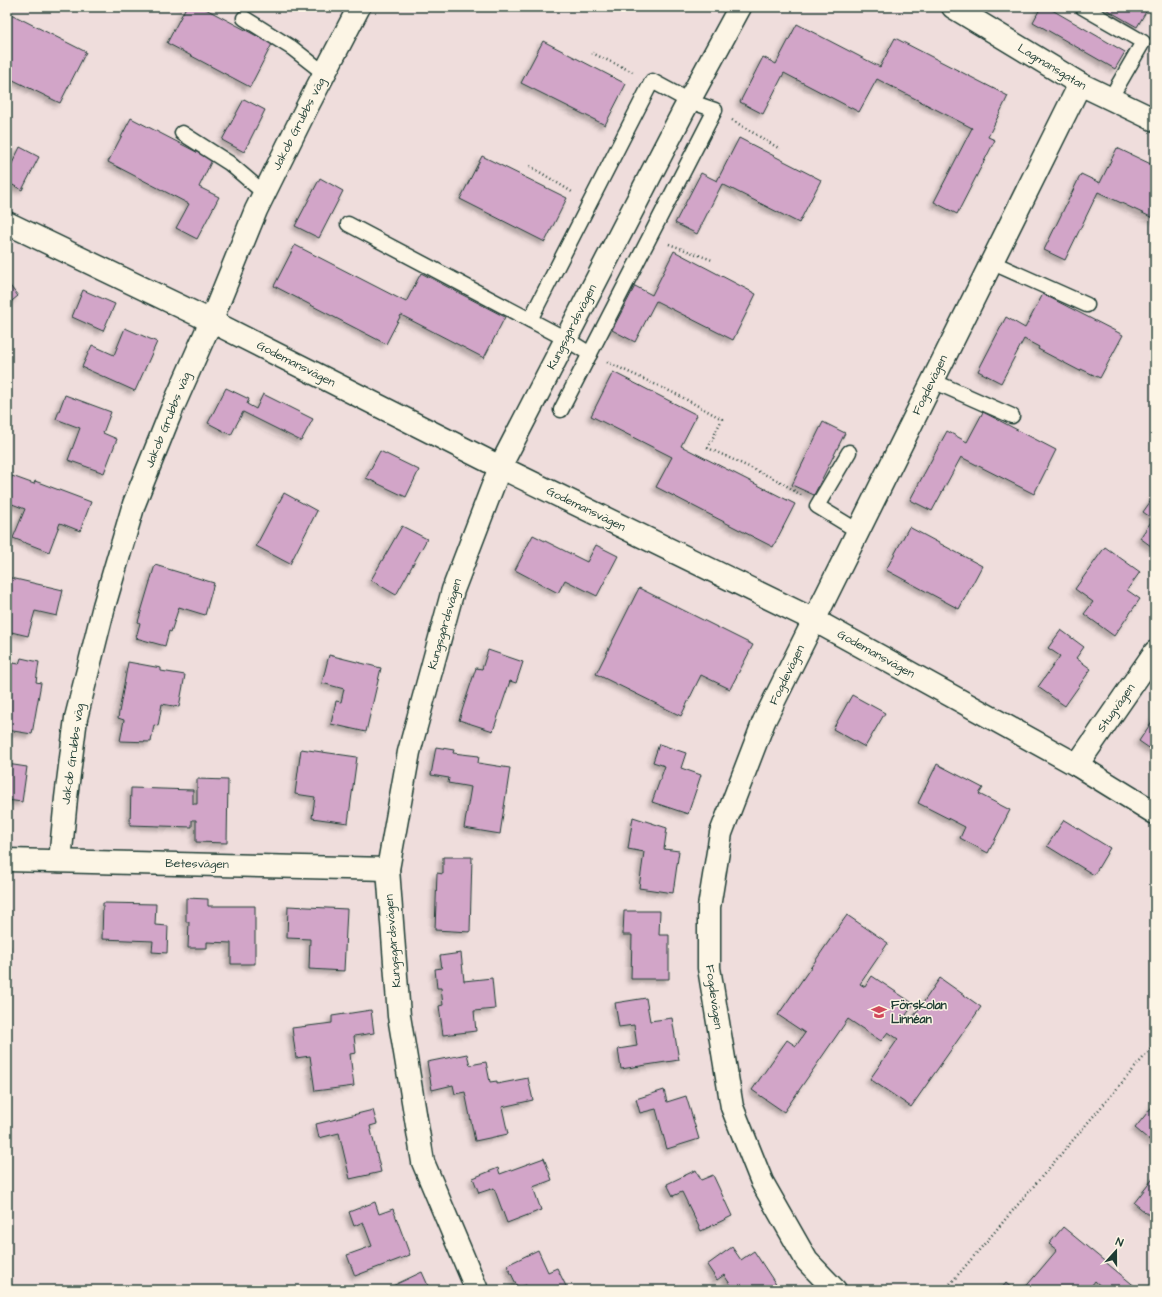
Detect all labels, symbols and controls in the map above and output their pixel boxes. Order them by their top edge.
street label: Lagmansgatan [1014,40,1090,95]
street label: Jakob Grubbs väg [268,75,331,174]
street label: Kungsgårdsvägen [543,281,602,373]
street label: Godemansvägen [253,337,338,392]
street label: Fogdevägen [908,352,953,418]
street label: Jakob Grubbs väg [141,370,196,471]
street label: Godemansvägen [543,482,628,536]
street label: Kungsgårdsvägen [424,577,467,672]
street label: Godemansvägen [834,626,918,683]
street label: Fogdevägen [765,642,810,708]
street label: Stugvägen [1093,680,1140,736]
street label: Jakob Grubbs väg [57,702,90,806]
street label: Betesvägen [165,855,229,874]
street label: Kungsgårdsvägen [380,894,407,988]
street label: Fogdevägen [700,964,727,1030]
place label: Förskolan Linnéan [891,997,947,1028]
school or university icon: Förskolan Linnéan [870,1003,888,1021]
north arrow [1096,1231,1136,1271]
text: N [1113,1234,1125,1250]

